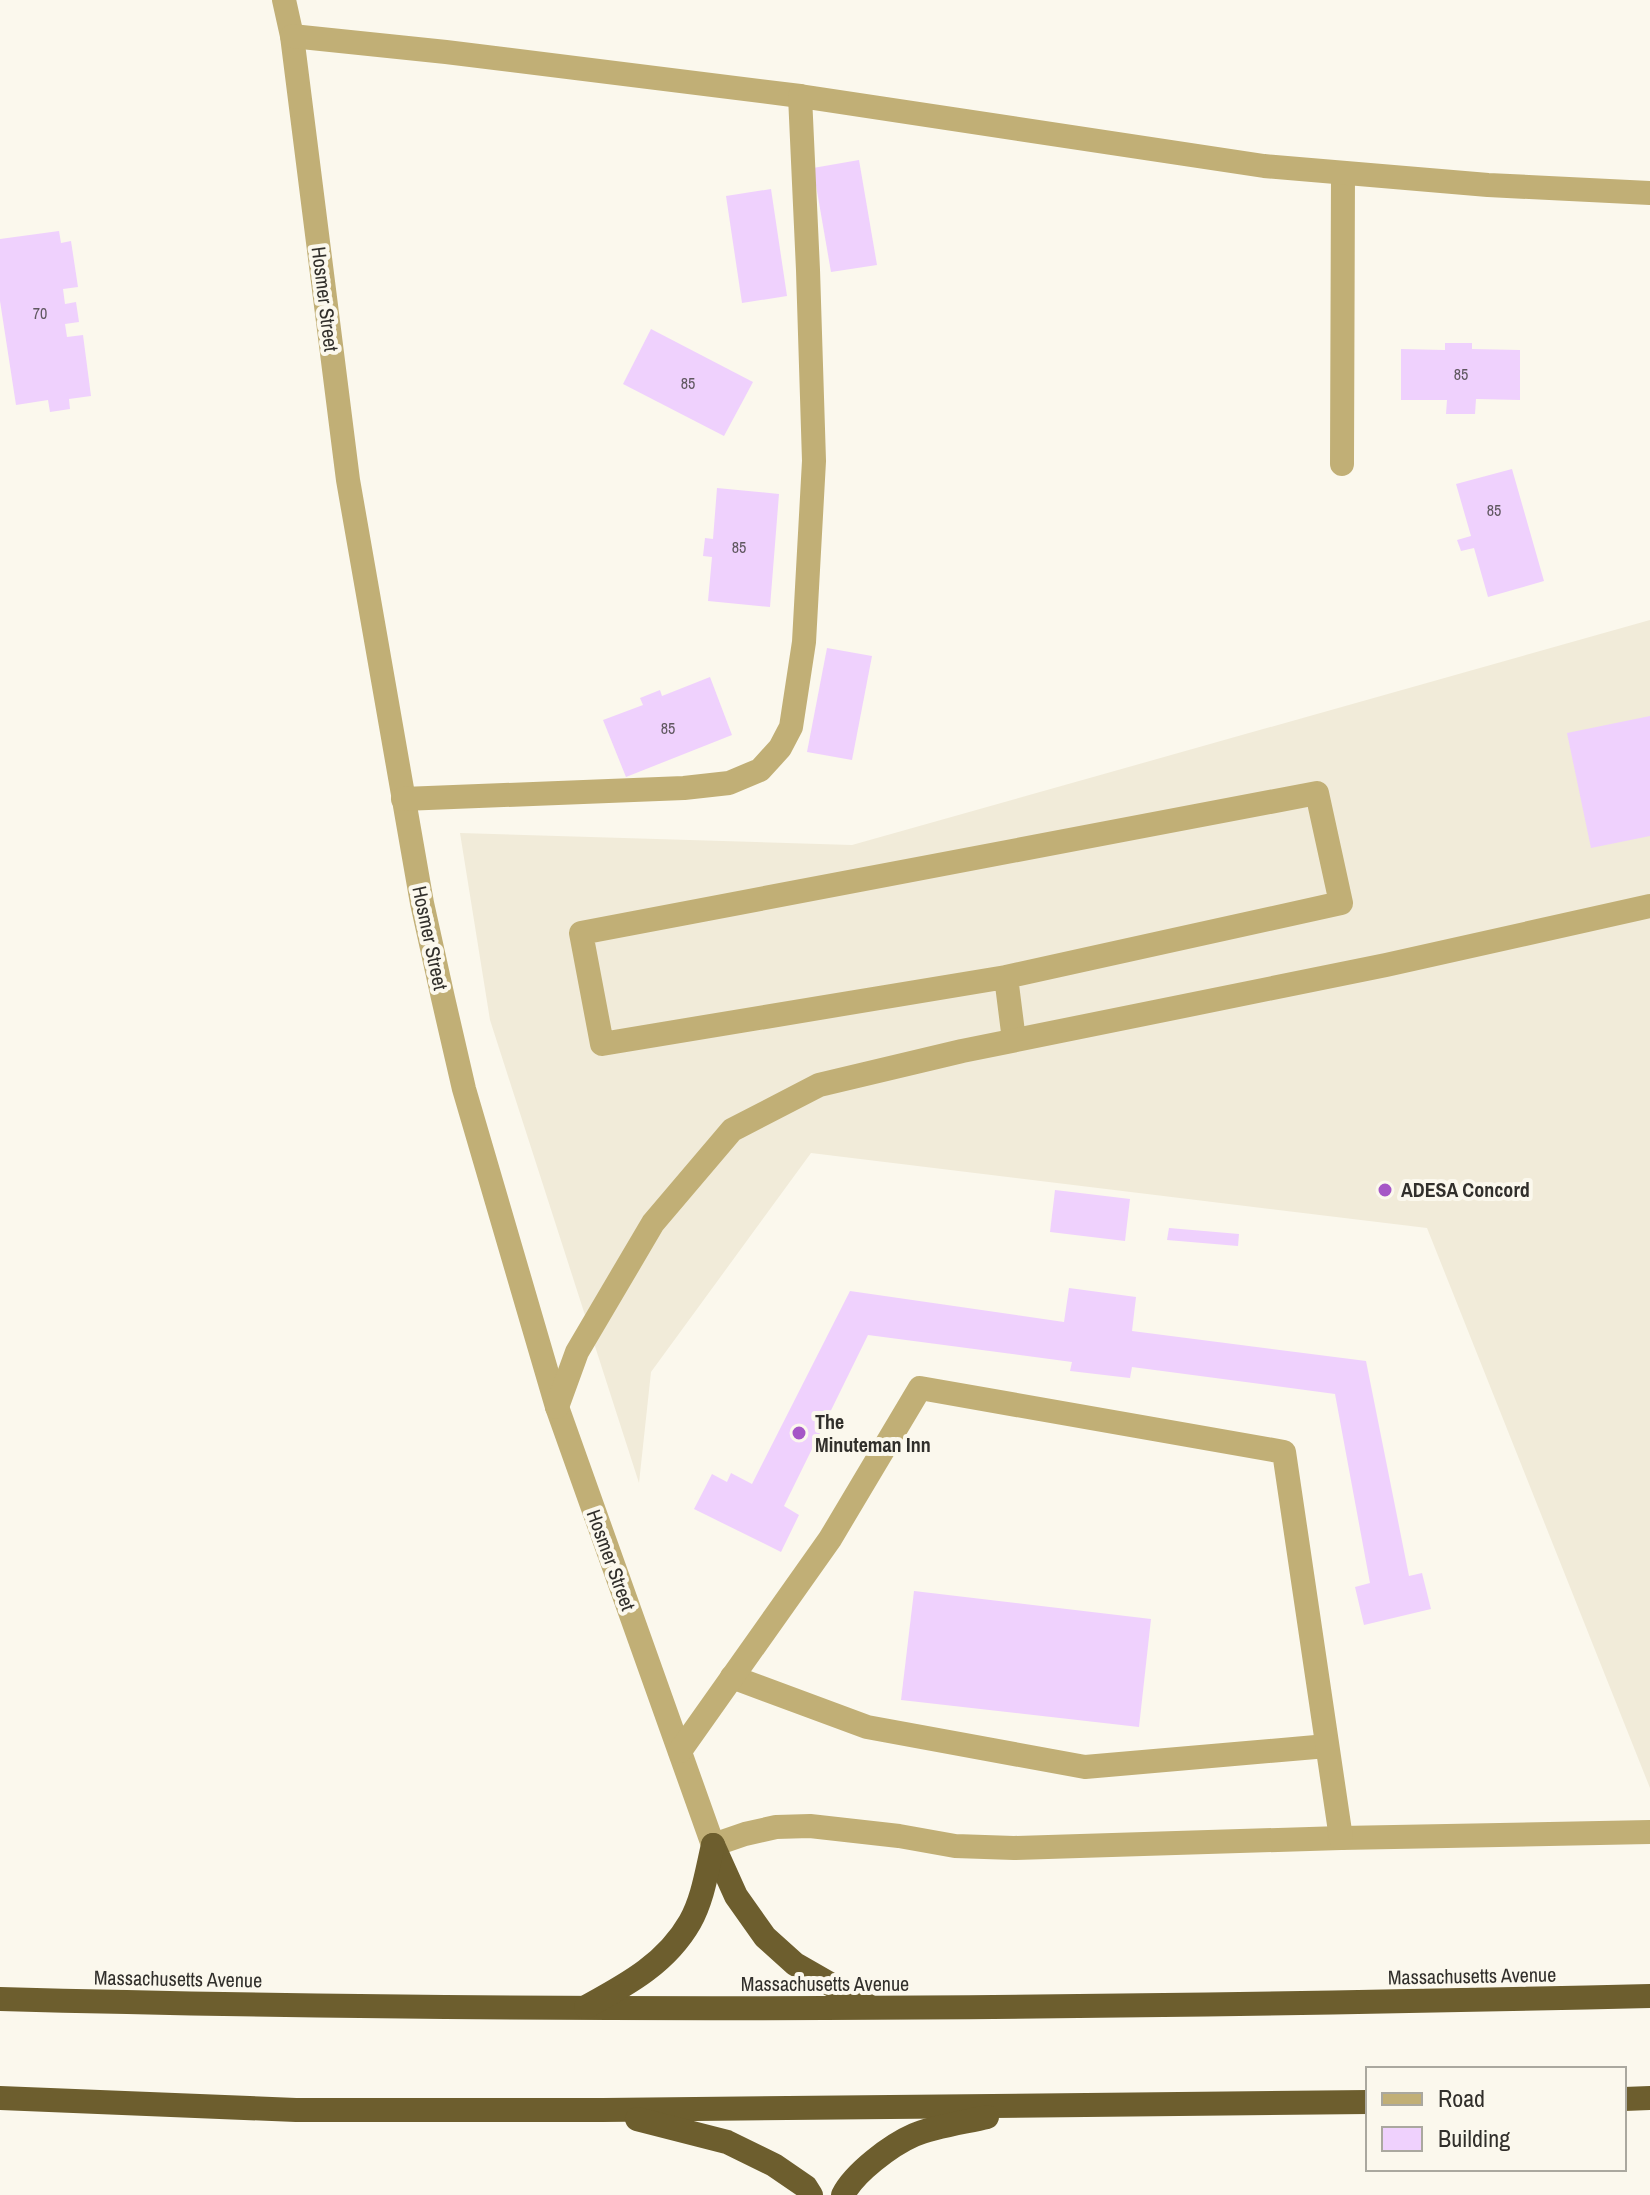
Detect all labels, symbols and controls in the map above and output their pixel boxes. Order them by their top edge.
street label: Hosmer Street [306,245,345,353]
house number: 70 [33,302,47,324]
house number: 85 [1454,363,1468,385]
house number: 85 [681,372,695,394]
house number: 85 [1487,499,1501,521]
house number: 85 [732,536,746,558]
house number: 85 [661,717,675,739]
street label: Hosmer Street [406,883,455,993]
place label: ADESA Concord [1401,1176,1530,1203]
marker: ADESA Concord [1376,1181,1394,1199]
place label: The Minuteman Inn [815,1408,931,1458]
marker: The Minuteman Inn [790,1424,808,1442]
street label: Hosmer Street [581,1506,642,1615]
street label: Massachusetts Avenue [1388,1961,1556,1990]
street label: Massachusetts Avenue [94,1964,262,1993]
street label: Massachusetts Avenue [741,1970,909,1997]
legend [1366,2067,1626,2171]
text: Road [1438,2082,1485,2114]
text: Building [1438,2122,1510,2154]

